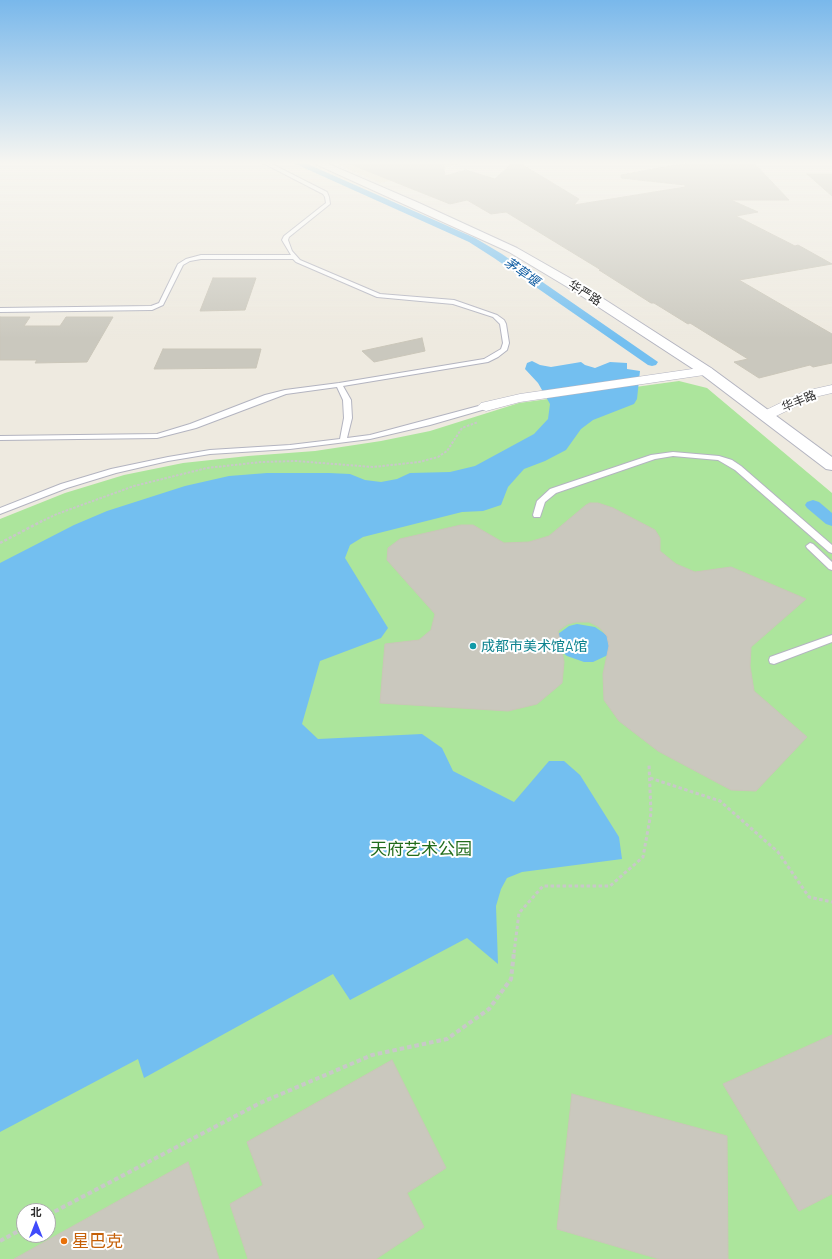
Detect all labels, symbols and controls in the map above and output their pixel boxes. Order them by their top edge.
water label: 茅草堰 [502,254,542,290]
street label: 华严路 [566,277,604,309]
street label: 华丰路 [780,388,818,414]
place label: 成都市美术馆A馆 [481,638,587,654]
marker: 成都市美术馆A馆 [468,641,478,651]
park label: 天府艺术公园 [370,839,472,859]
north arrow [16,1203,56,1243]
text: 北 [31,1205,42,1218]
place label: 星巴克 [72,1231,123,1251]
marker: 星巴克 [59,1236,69,1246]

